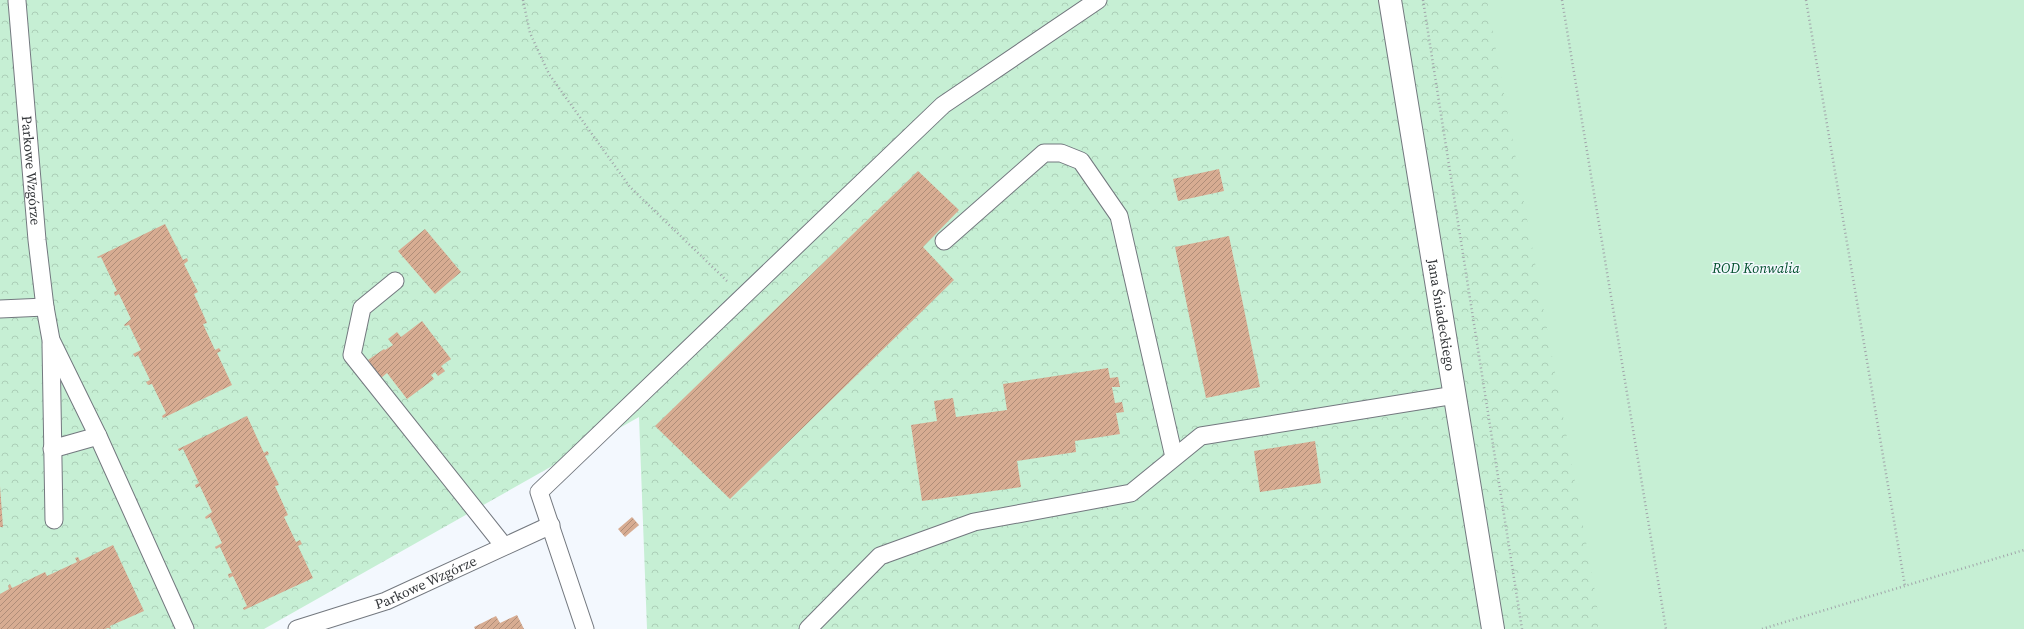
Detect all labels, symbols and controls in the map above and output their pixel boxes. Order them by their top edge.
street label: Parkowe Wzgórze [17,115,46,226]
street label: Jana Śniadeckiego [1422,256,1461,373]
park label: ROD Konwalia [1711,258,1800,278]
street label: Parkowe Wzgórze [372,551,480,614]

